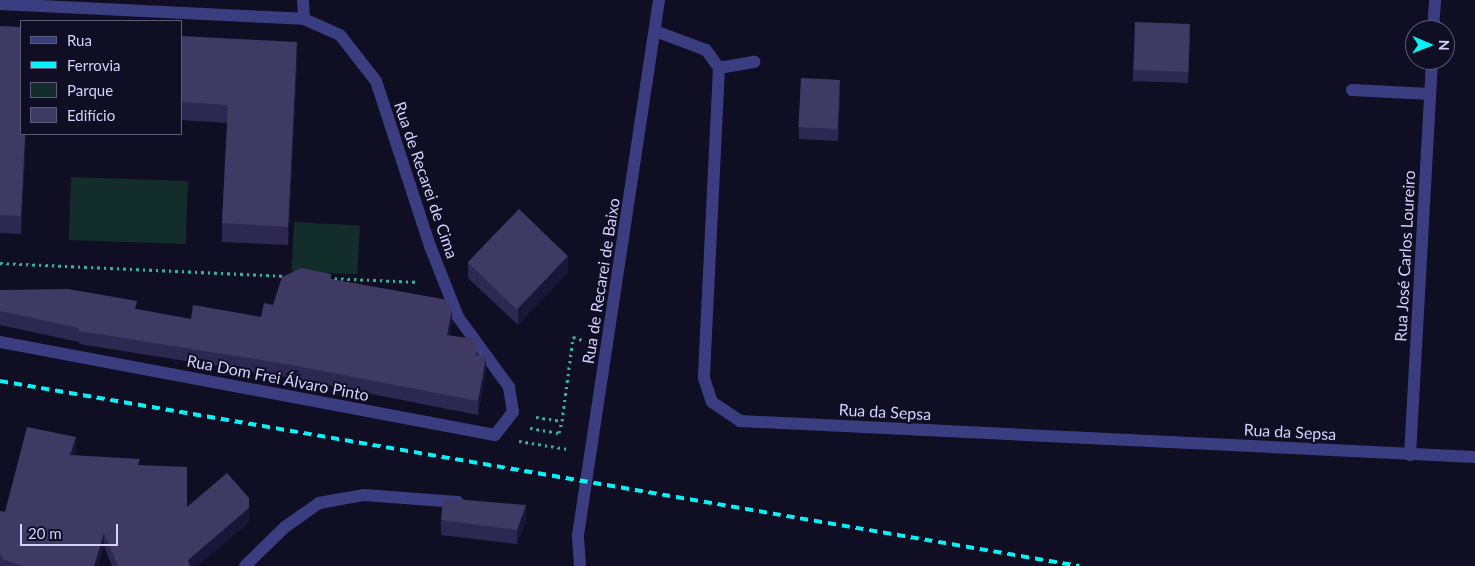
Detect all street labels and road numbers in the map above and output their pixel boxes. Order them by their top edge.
street label: Rua de Recarei de Cima [390,99,462,261]
street label: Rua José Carlos Loureiro [1391,170,1419,342]
street label: Rua de Recarei de Baixo [578,197,624,365]
street label: Rua Dom Frei Álvaro Pinto [185,351,371,405]
street label: Rua da Sepsa [838,400,932,424]
street label: Rua da Sepsa [1243,420,1337,444]

